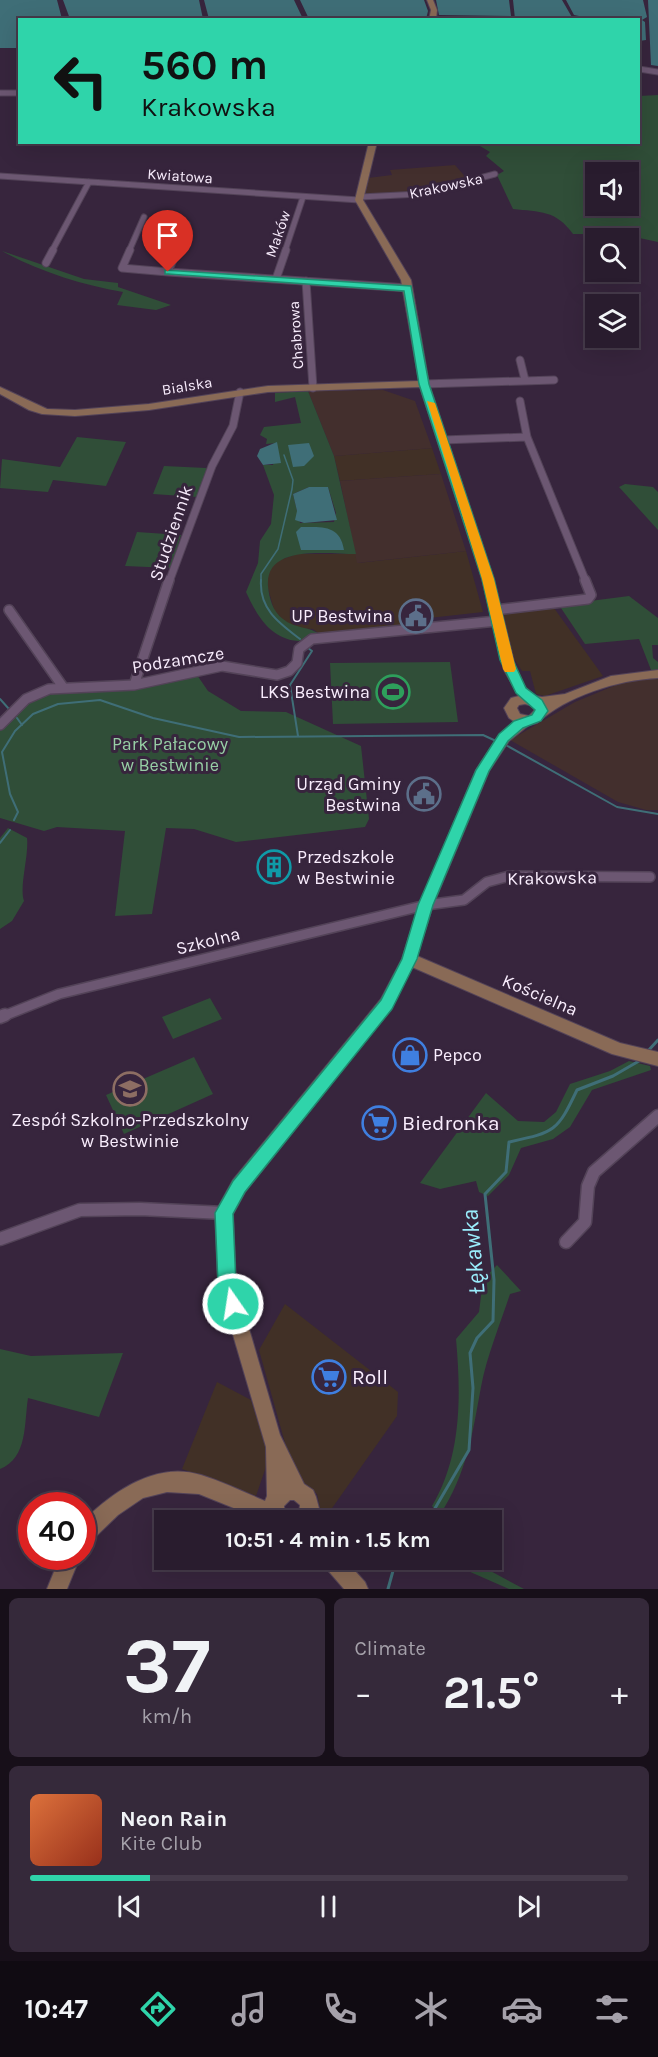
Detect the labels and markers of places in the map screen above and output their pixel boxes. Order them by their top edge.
pin [142,210,193,272]
public building icon: UP Bestwina [398,598,434,634]
place label: UP Bestwina [291,605,393,627]
sports icon: LKS Bestwina [375,674,411,710]
place label: LKS Bestwina [260,681,370,703]
place label: Urząd Gminy Bestwina [296,773,402,816]
public building icon: Urząd Gminy Bestwina [406,776,442,812]
place label: Przedszkole w Bestwinie [297,846,395,889]
building icon: Przedszkole w Bestwinie [256,849,292,885]
shop icon: Pepco [392,1037,428,1073]
place label: Pepco [433,1044,482,1066]
school or university icon: Zespół Szkolno-Przedszkolny w Bestwinie [112,1071,148,1107]
supermarket icon: Biedronka [361,1105,397,1141]
place label: Zespół Szkolno-Przedszkolny w Bestwinie [11,1109,249,1152]
place label: Biedronka [402,1111,500,1135]
supermarket icon: Roll [311,1359,347,1395]
place label: Roll [352,1365,388,1389]

